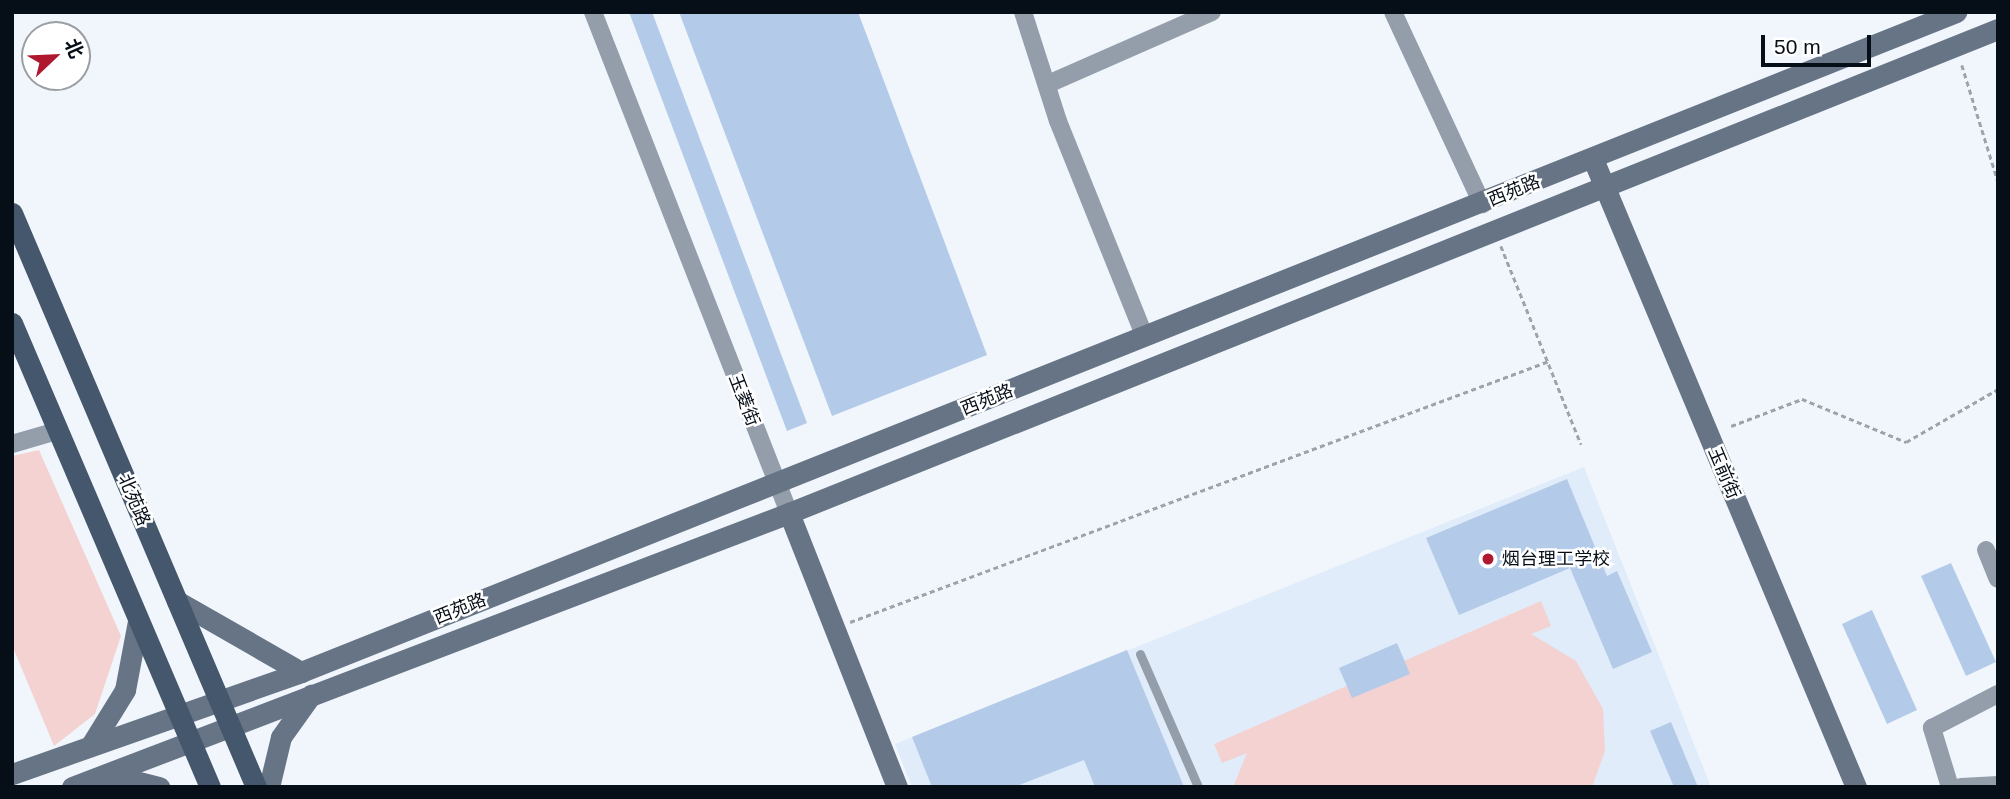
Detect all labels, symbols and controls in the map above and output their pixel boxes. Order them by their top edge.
north arrow [21,21,91,91]
scale bar [1765,21,1875,65]
text: 50 m [1774,35,1821,58]
text: 北 [61,36,87,61]
street label: 西苑路 [1485,171,1543,211]
street label: 玉菱街 [724,371,764,429]
street label: 西苑路 [958,380,1016,420]
street label: 玉前街 [1704,444,1744,502]
street label: 北苑路 [114,471,154,529]
place label: 烟台理工学校 [1502,548,1610,570]
marker: 烟台理工学校 [1480,551,1496,567]
street label: 西苑路 [431,589,489,629]

